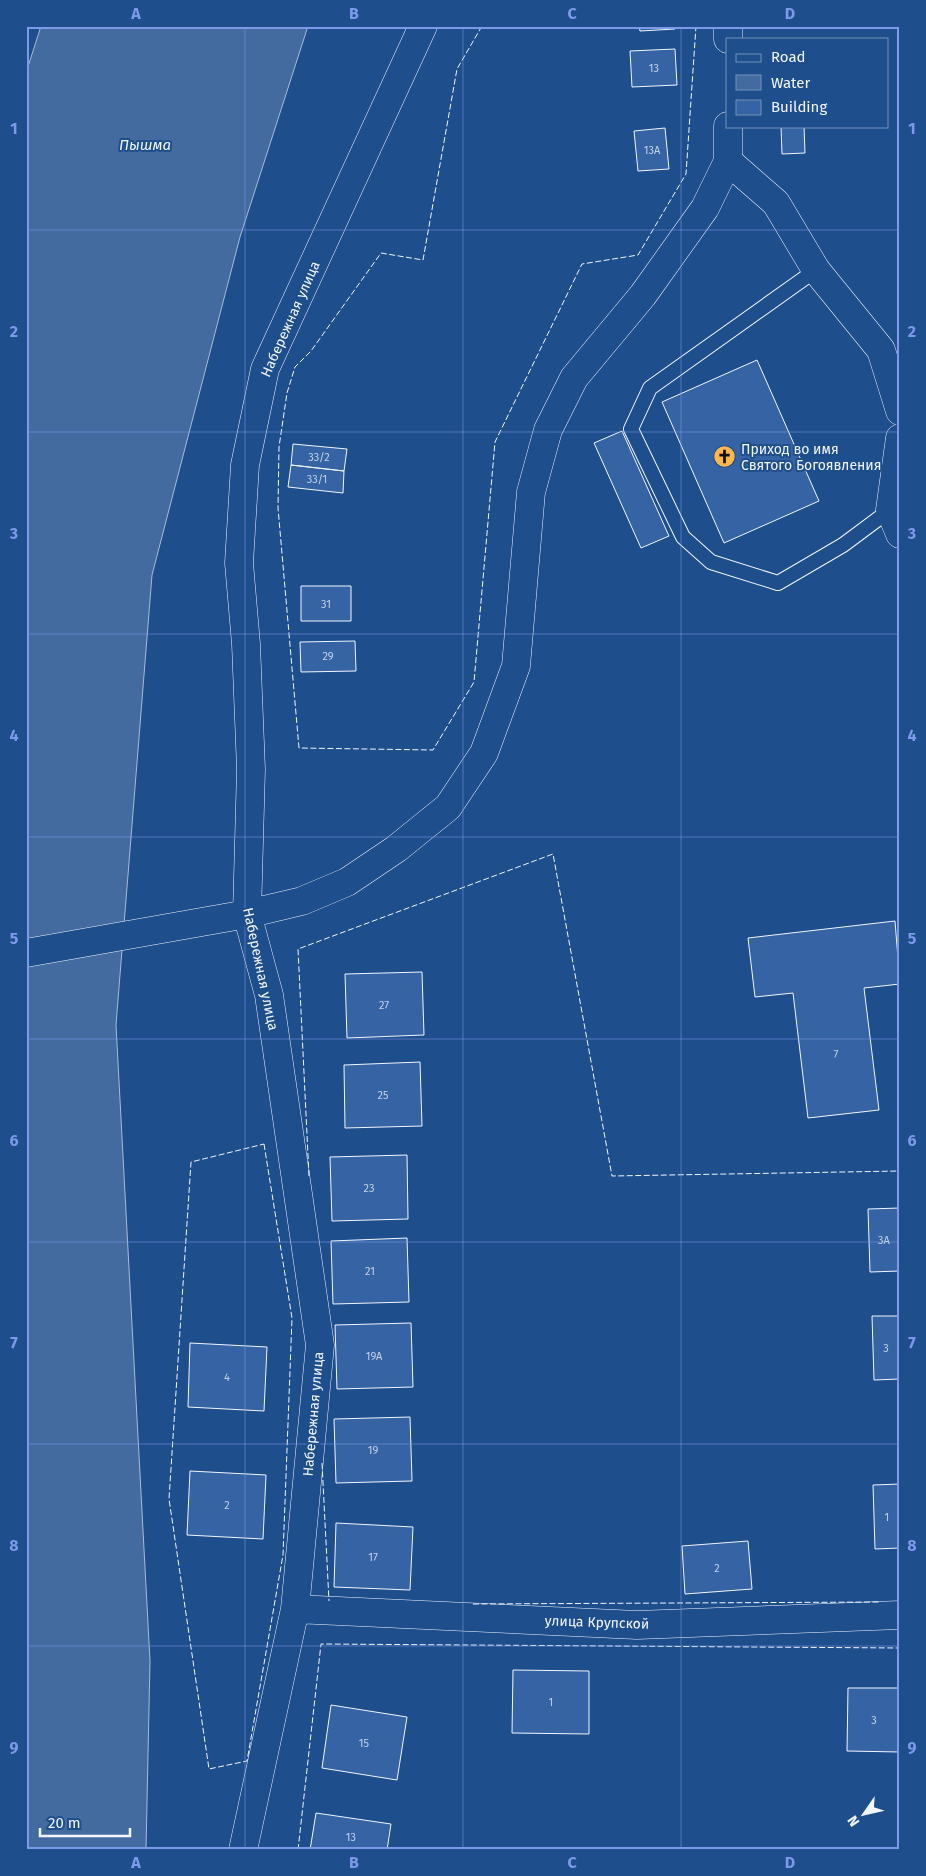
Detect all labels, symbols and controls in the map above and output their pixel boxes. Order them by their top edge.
text: A [130,4,141,23]
text: B [349,4,359,23]
text: C [567,4,577,23]
text: D [785,4,795,23]
legend [726,38,888,128]
text: Road [771,48,806,66]
house number: 13 [649,62,659,75]
text: Water [771,74,810,92]
text: Building [771,98,827,116]
text: 1 [10,119,18,138]
text: 1 [908,119,916,138]
water label: Пышма [119,136,171,154]
house number: 13А [644,144,661,157]
street label: Набережная улица [257,259,324,380]
text: 2 [10,322,18,341]
text: 2 [908,322,916,341]
place label: Приход во имя Святого Богоявления [741,441,881,474]
church icon: Приход во имя Святого Богоявления [713,445,737,469]
house number: 33/2 [308,451,330,464]
house number: 33/1 [307,473,327,486]
text: 3 [9,524,18,543]
text: 3 [907,524,916,543]
house number: 31 [321,598,331,611]
house number: 29 [322,650,334,663]
text: 4 [9,726,19,745]
text: 4 [907,726,917,745]
street label: Набережная улица [239,906,282,1032]
text: 5 [10,929,19,948]
text: 5 [908,929,917,948]
house number: 27 [379,999,389,1012]
house number: 7 [834,1048,839,1061]
house number: 25 [378,1089,389,1102]
text: 6 [9,1131,19,1150]
text: 6 [907,1131,917,1150]
house number: 23 [364,1182,374,1195]
house number: 3А [878,1234,891,1247]
house number: 21 [365,1265,375,1278]
text: 7 [10,1333,18,1352]
text: 7 [908,1333,916,1352]
house number: 3 [883,1342,889,1355]
house number: 19А [366,1350,383,1363]
street label: Набережная улица [300,1351,327,1477]
house number: 4 [224,1371,230,1384]
house number: 19 [368,1444,378,1457]
house number: 2 [224,1499,230,1512]
house number: 1 [885,1511,889,1524]
text: 8 [9,1536,19,1555]
text: 8 [907,1536,917,1555]
house number: 17 [368,1551,378,1564]
house number: 2 [714,1562,720,1575]
street label: улица Крупской [544,1612,650,1633]
house number: 1 [549,1696,553,1709]
house number: 3 [871,1714,877,1727]
house number: 15 [359,1737,370,1750]
text: 9 [10,1738,19,1757]
text: 9 [908,1738,917,1757]
north arrow [838,1788,888,1838]
scale bar [40,1806,130,1838]
text: N [844,1812,863,1830]
text: 20 m [48,1814,81,1832]
house number: 13 [346,1831,356,1844]
text: A [130,1853,141,1872]
text: B [349,1853,359,1872]
text: C [567,1853,577,1872]
text: D [785,1853,795,1872]

